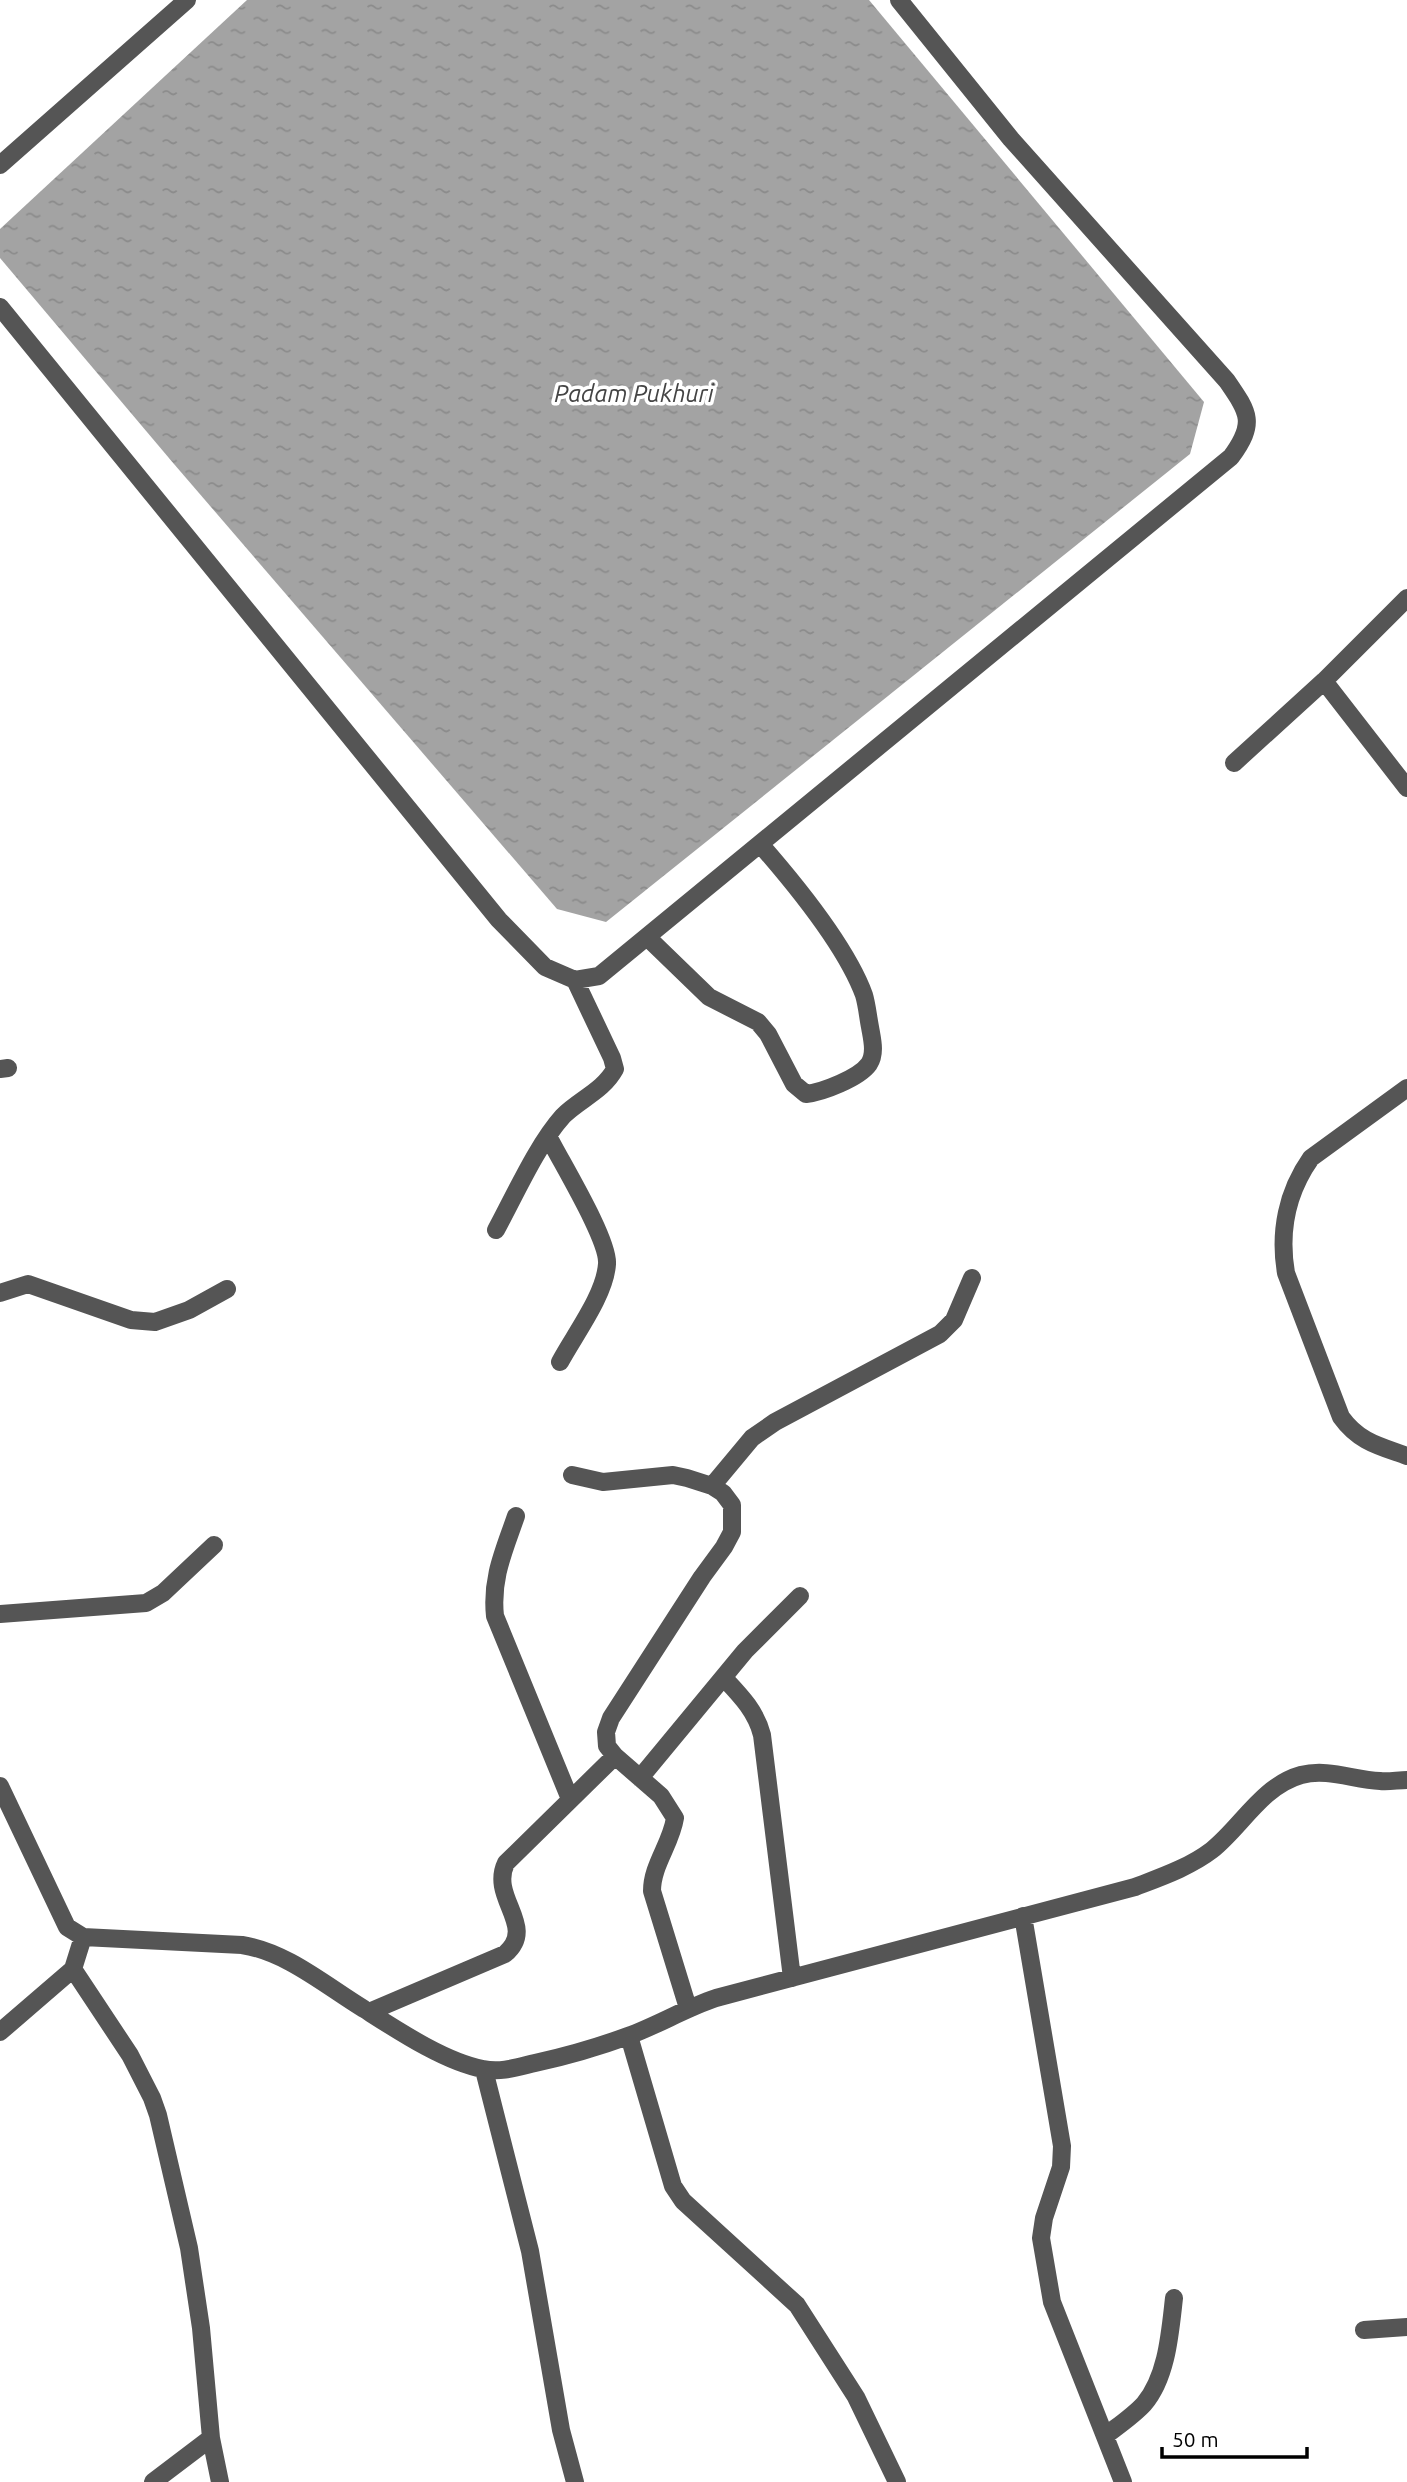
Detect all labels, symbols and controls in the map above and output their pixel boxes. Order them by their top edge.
water label: Padam Pukhuri [554,380,715,407]
scale bar [1162,2416,1307,2460]
text: 50 m [1172,2427,1219,2451]

